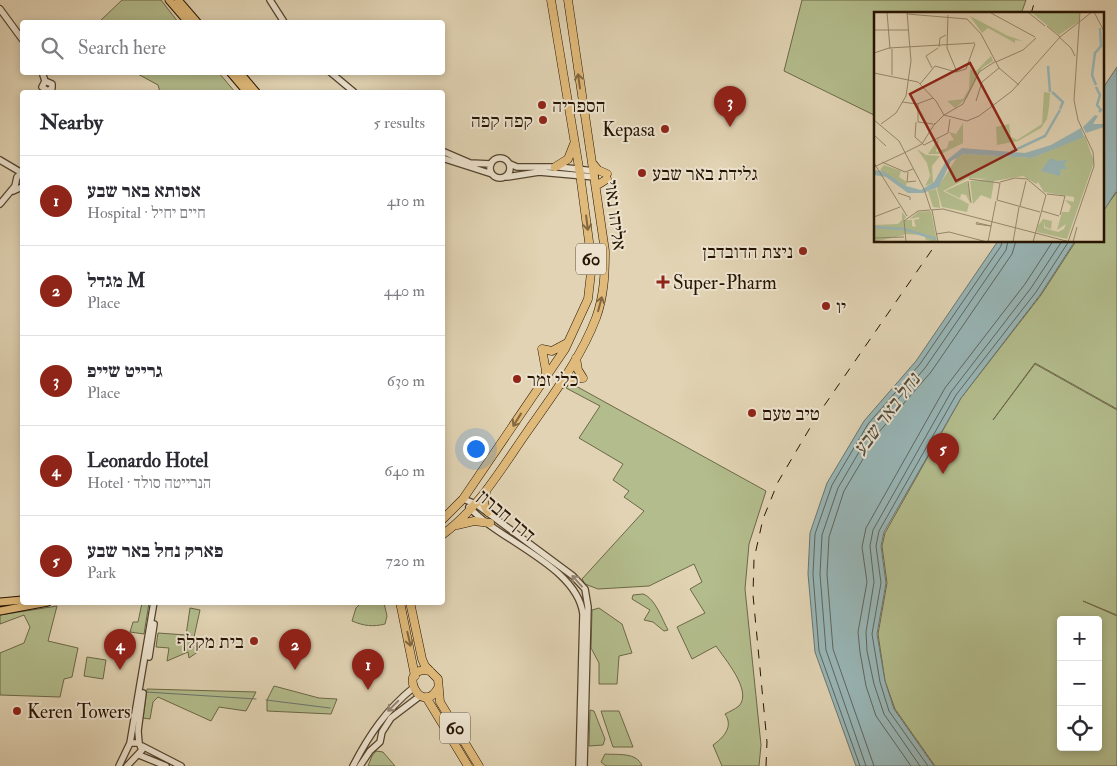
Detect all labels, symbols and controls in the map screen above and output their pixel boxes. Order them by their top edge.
inset map [874,12,1104,242]
search box [20,20,445,75]
icon: search [38,34,66,62]
text: Search here [78,36,166,60]
one-way arrow [574,73,584,89]
pin: 3 [714,86,746,127]
place label: הספריה [552,94,606,118]
marker: הספריה [536,99,548,111]
text: Nearby [40,109,103,136]
place label: קפה קפה [471,109,533,133]
text: 5 results [374,113,425,133]
marker: קפה קפה [537,114,549,126]
place label: Kepasa [602,118,655,143]
marker: Kepasa [659,123,671,135]
place label: גלידת באר שבע [652,162,758,186]
marker: גלידת באר שבע [636,167,648,179]
text: אסותא באר שבע [87,179,201,203]
street label: אליהו נאוי [599,179,631,252]
text: 1 [53,191,59,211]
text: 410 m [387,191,425,211]
text: Hospital · חיים יחיל [87,203,206,223]
one-way arrow [582,214,592,230]
place label: ניצת הדובדבן [703,240,793,264]
road number: 60 [576,243,606,274]
marker: ניצת הדובדבן [797,245,809,257]
text: מגדל M [87,269,145,293]
place label: Super-Pharm [673,271,777,296]
marker: Super-Pharm [657,276,669,288]
text: 2 [52,281,60,301]
text: 440 m [384,281,425,301]
text: Place [87,293,120,313]
place label: יו [836,295,846,319]
one-way arrow [596,296,605,312]
marker: יו [820,300,832,312]
text: גרייט שייפ [87,359,163,383]
water label: נחל באר שבע [847,367,926,460]
place label: כלי זמר [527,368,579,392]
text: 3 [53,371,59,391]
text: 630 m [387,371,425,391]
marker: כלי זמר [511,373,523,385]
text: Place [87,383,120,403]
place label: טיב טעם [762,402,820,426]
marker: טיב טעם [746,407,758,419]
one-way arrow [512,413,522,427]
pin: 5 [927,433,959,474]
your location [463,436,489,462]
text: Leonardo Hotel [87,449,208,473]
text: 4 [52,461,60,481]
text: 640 m [384,461,425,481]
text: Hotel · הנרייטה סולד [87,473,211,493]
street label: דרך חברון [472,484,540,547]
text: פארק נחל באר שבע [87,539,223,563]
text: 5 [52,551,60,571]
text: 720 m [386,551,425,571]
text: Park [87,563,116,583]
one-way arrow [571,574,583,587]
map controls [1057,616,1102,751]
button: + [1057,616,1102,661]
pin: 4 [104,629,136,670]
pin: 2 [279,629,311,670]
place label: בית מקלף [177,630,244,654]
one-way arrow [405,630,414,646]
marker: בית מקלף [248,635,260,647]
pin: 1 [352,649,384,690]
button: − [1057,661,1102,706]
place label: Keren Towers [27,700,131,724]
one-way arrow [387,700,399,712]
marker: Keren Towers [11,705,23,717]
button: locate [1057,706,1102,751]
road number: 60 [440,712,470,744]

